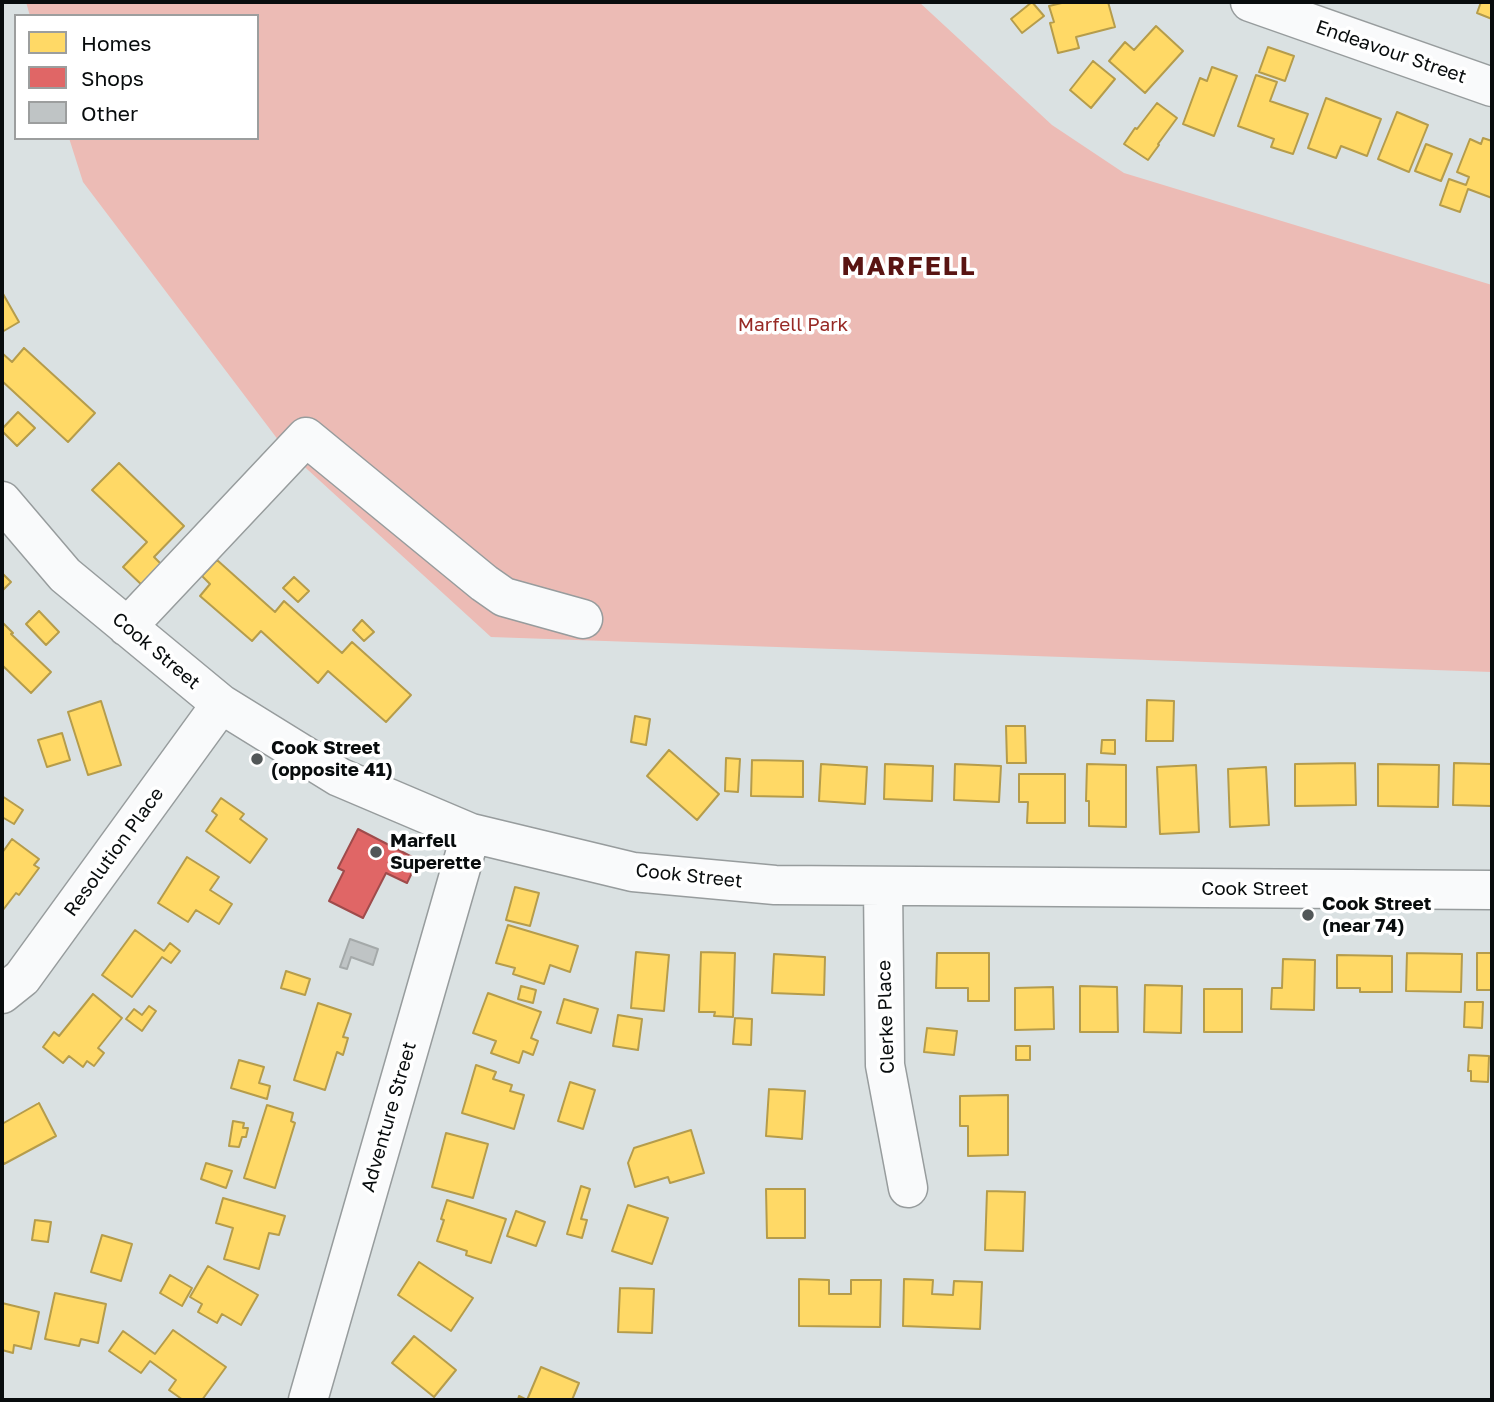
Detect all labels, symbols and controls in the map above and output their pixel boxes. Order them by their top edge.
legend [14,14,259,140]
street label: Endeavour Street [1313,16,1469,88]
text: Homes [81,30,151,56]
text: Shops [81,65,144,91]
text: Other [81,100,138,126]
district label: MARFELL [842,251,976,283]
park label: Marfell Park [738,314,848,336]
street label: Cook Street [108,608,204,694]
place label: Cook Street (opposite 41) [271,737,393,781]
marker: Cook Street (opposite 41) [249,751,265,767]
street label: Resolution Place [60,783,168,921]
place label: Marfell Superette [390,830,481,874]
marker: Marfell Superette [368,844,384,860]
street label: Cook Street [634,859,744,893]
street label: Cook Street [1201,878,1309,900]
place label: Cook Street (near 74) [1322,893,1431,937]
marker: Cook Street (near 74) [1300,907,1316,923]
street label: Clerke Place [873,960,899,1074]
street label: Adventure Street [357,1039,421,1195]

